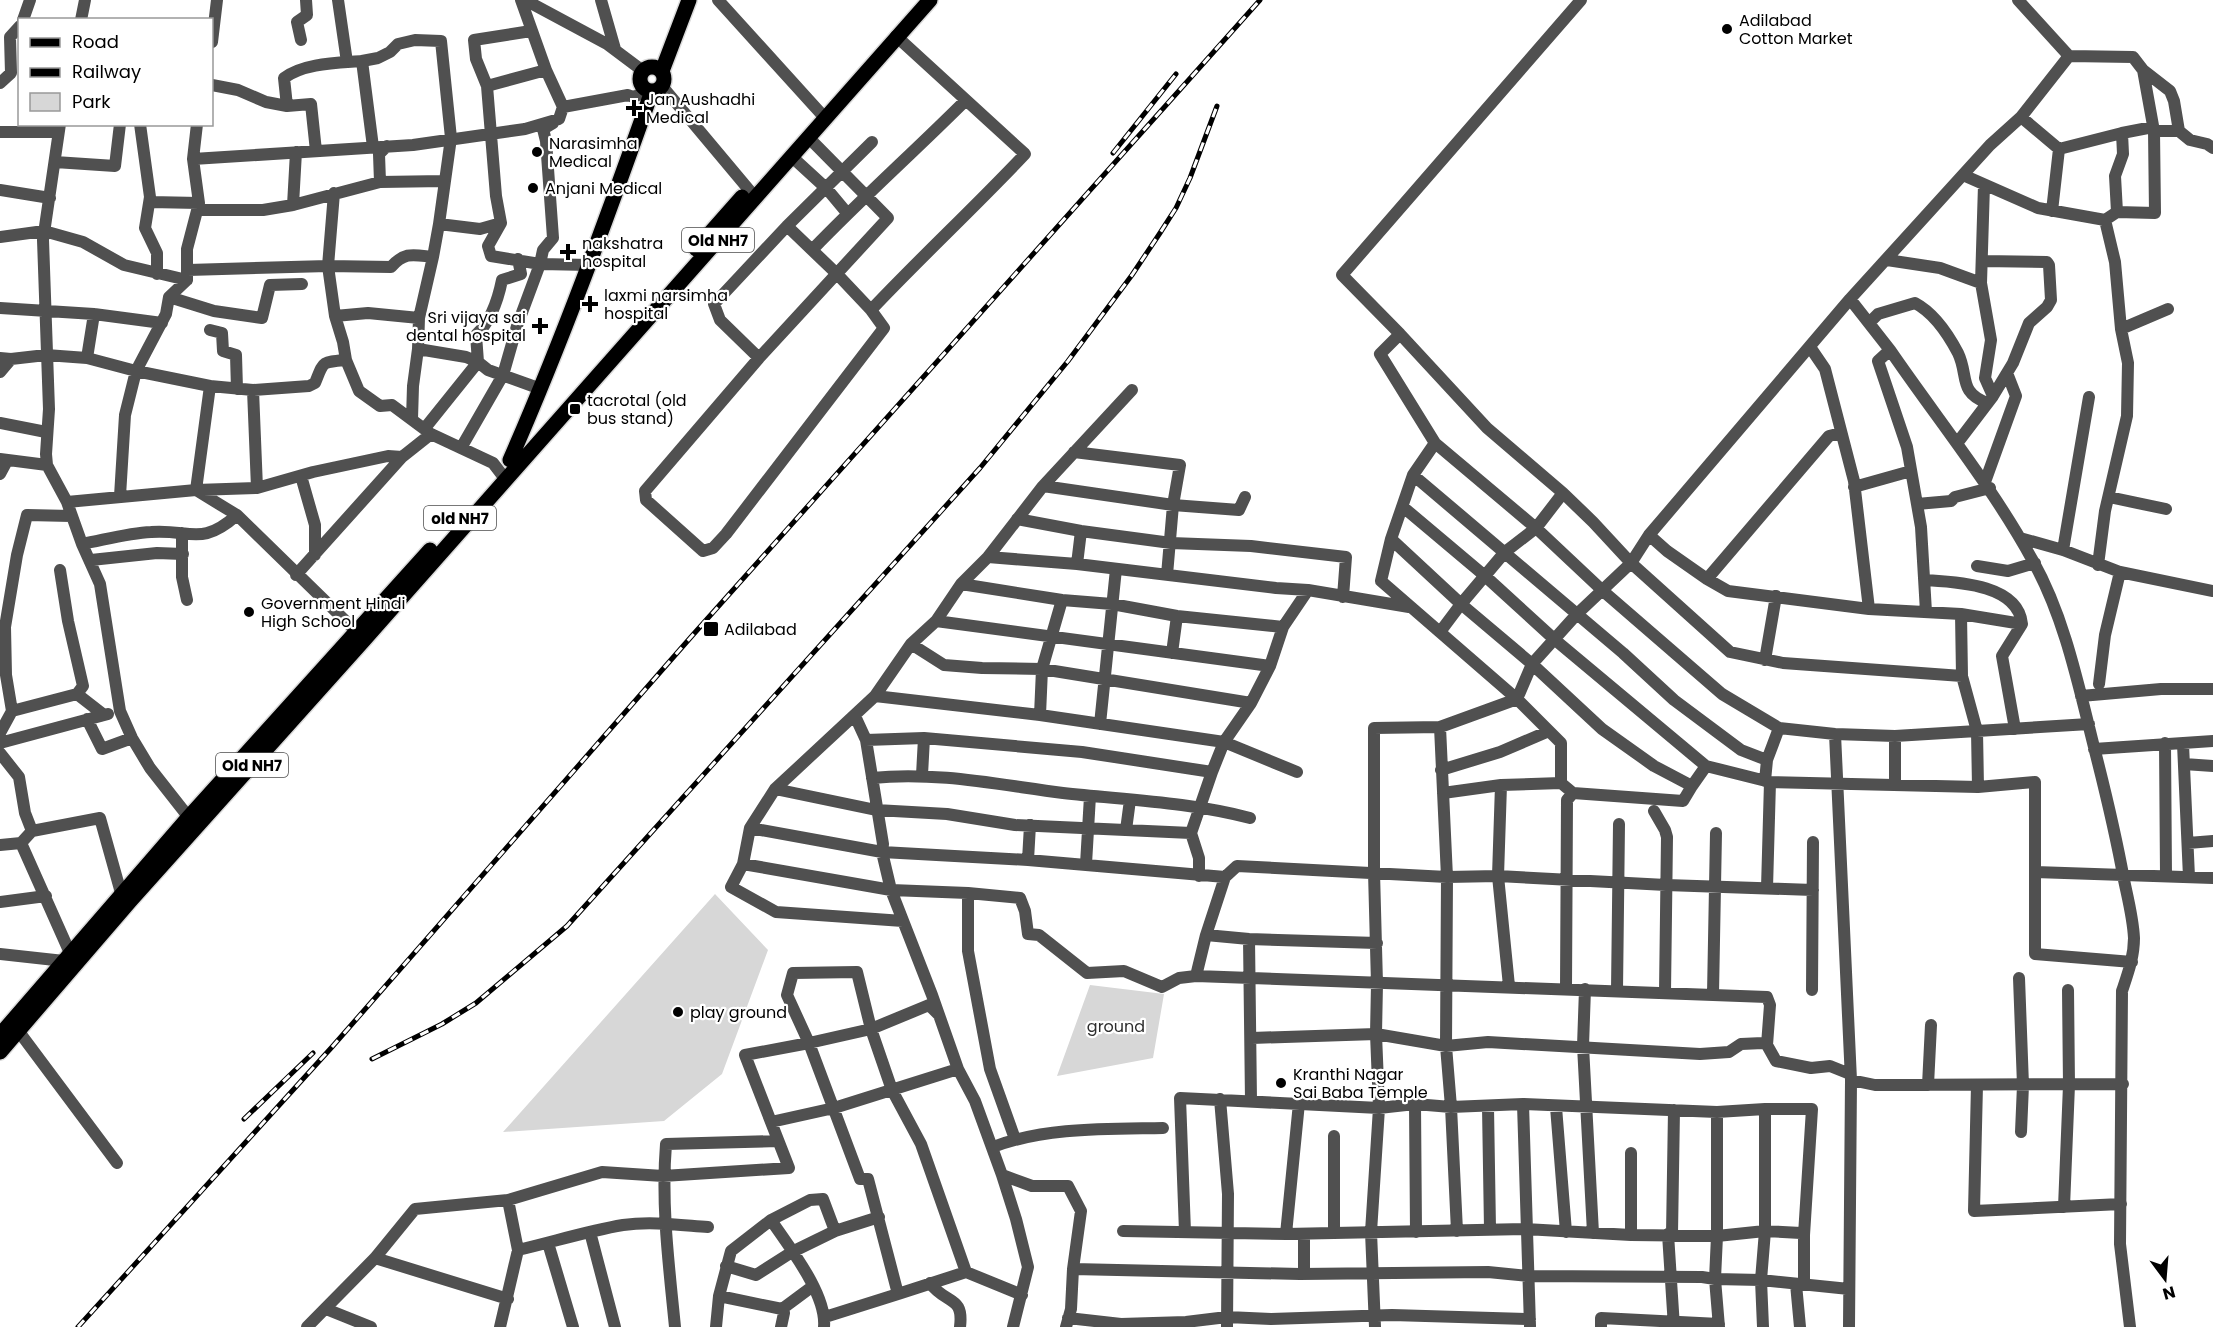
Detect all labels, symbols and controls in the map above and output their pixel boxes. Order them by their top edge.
place label: Adilabad Cotton Market [1739,9,1853,50]
legend [18,18,213,126]
marker: Adilabad Cotton Market [1720,22,1734,36]
text: Road [72,29,119,54]
text: Railway [72,59,141,84]
place label: Jan Aushadhi Medical [646,88,755,129]
text: Park [72,89,111,114]
marker: Jan Aushadhi Medical [627,101,641,115]
place label: Narasimha Medical [549,132,638,173]
marker: Narasimha Medical [530,145,544,159]
place label: Anjani Medical [545,177,662,200]
marker: Anjani Medical [526,181,540,195]
road number: Old NH7 [682,228,754,252]
place label: nakshatra hospital [582,232,663,273]
marker: nakshatra hospital [559,243,577,261]
place label: laxmi narsimha hospital [604,284,728,325]
marker: laxmi narsimha hospital [581,295,599,313]
place label: Sri vijaya sai dental hospital [406,306,526,347]
marker: Sri vijaya sai dental hospital [531,317,549,335]
place label: tacrotal (old bus stand) [587,389,687,430]
marker: tacrotal (old bus stand) [568,402,582,416]
road number: old NH7 [424,506,496,530]
place label: Government Hindi High School [261,592,406,633]
marker: Government Hindi High School [242,605,256,619]
place label: Adilabad [724,618,797,641]
marker: Adilabad [702,620,720,638]
road number: Old NH7 [216,753,288,777]
place label: play ground [690,1001,787,1024]
marker: play ground [671,1005,685,1019]
park label: ground [1087,1015,1145,1038]
place label: Kranthi Nagar Sai Baba Temple [1293,1063,1428,1104]
marker: Kranthi Nagar Sai Baba Temple [1274,1076,1288,1090]
north arrow [2135,1249,2195,1309]
text: N [2160,1280,2178,1306]

